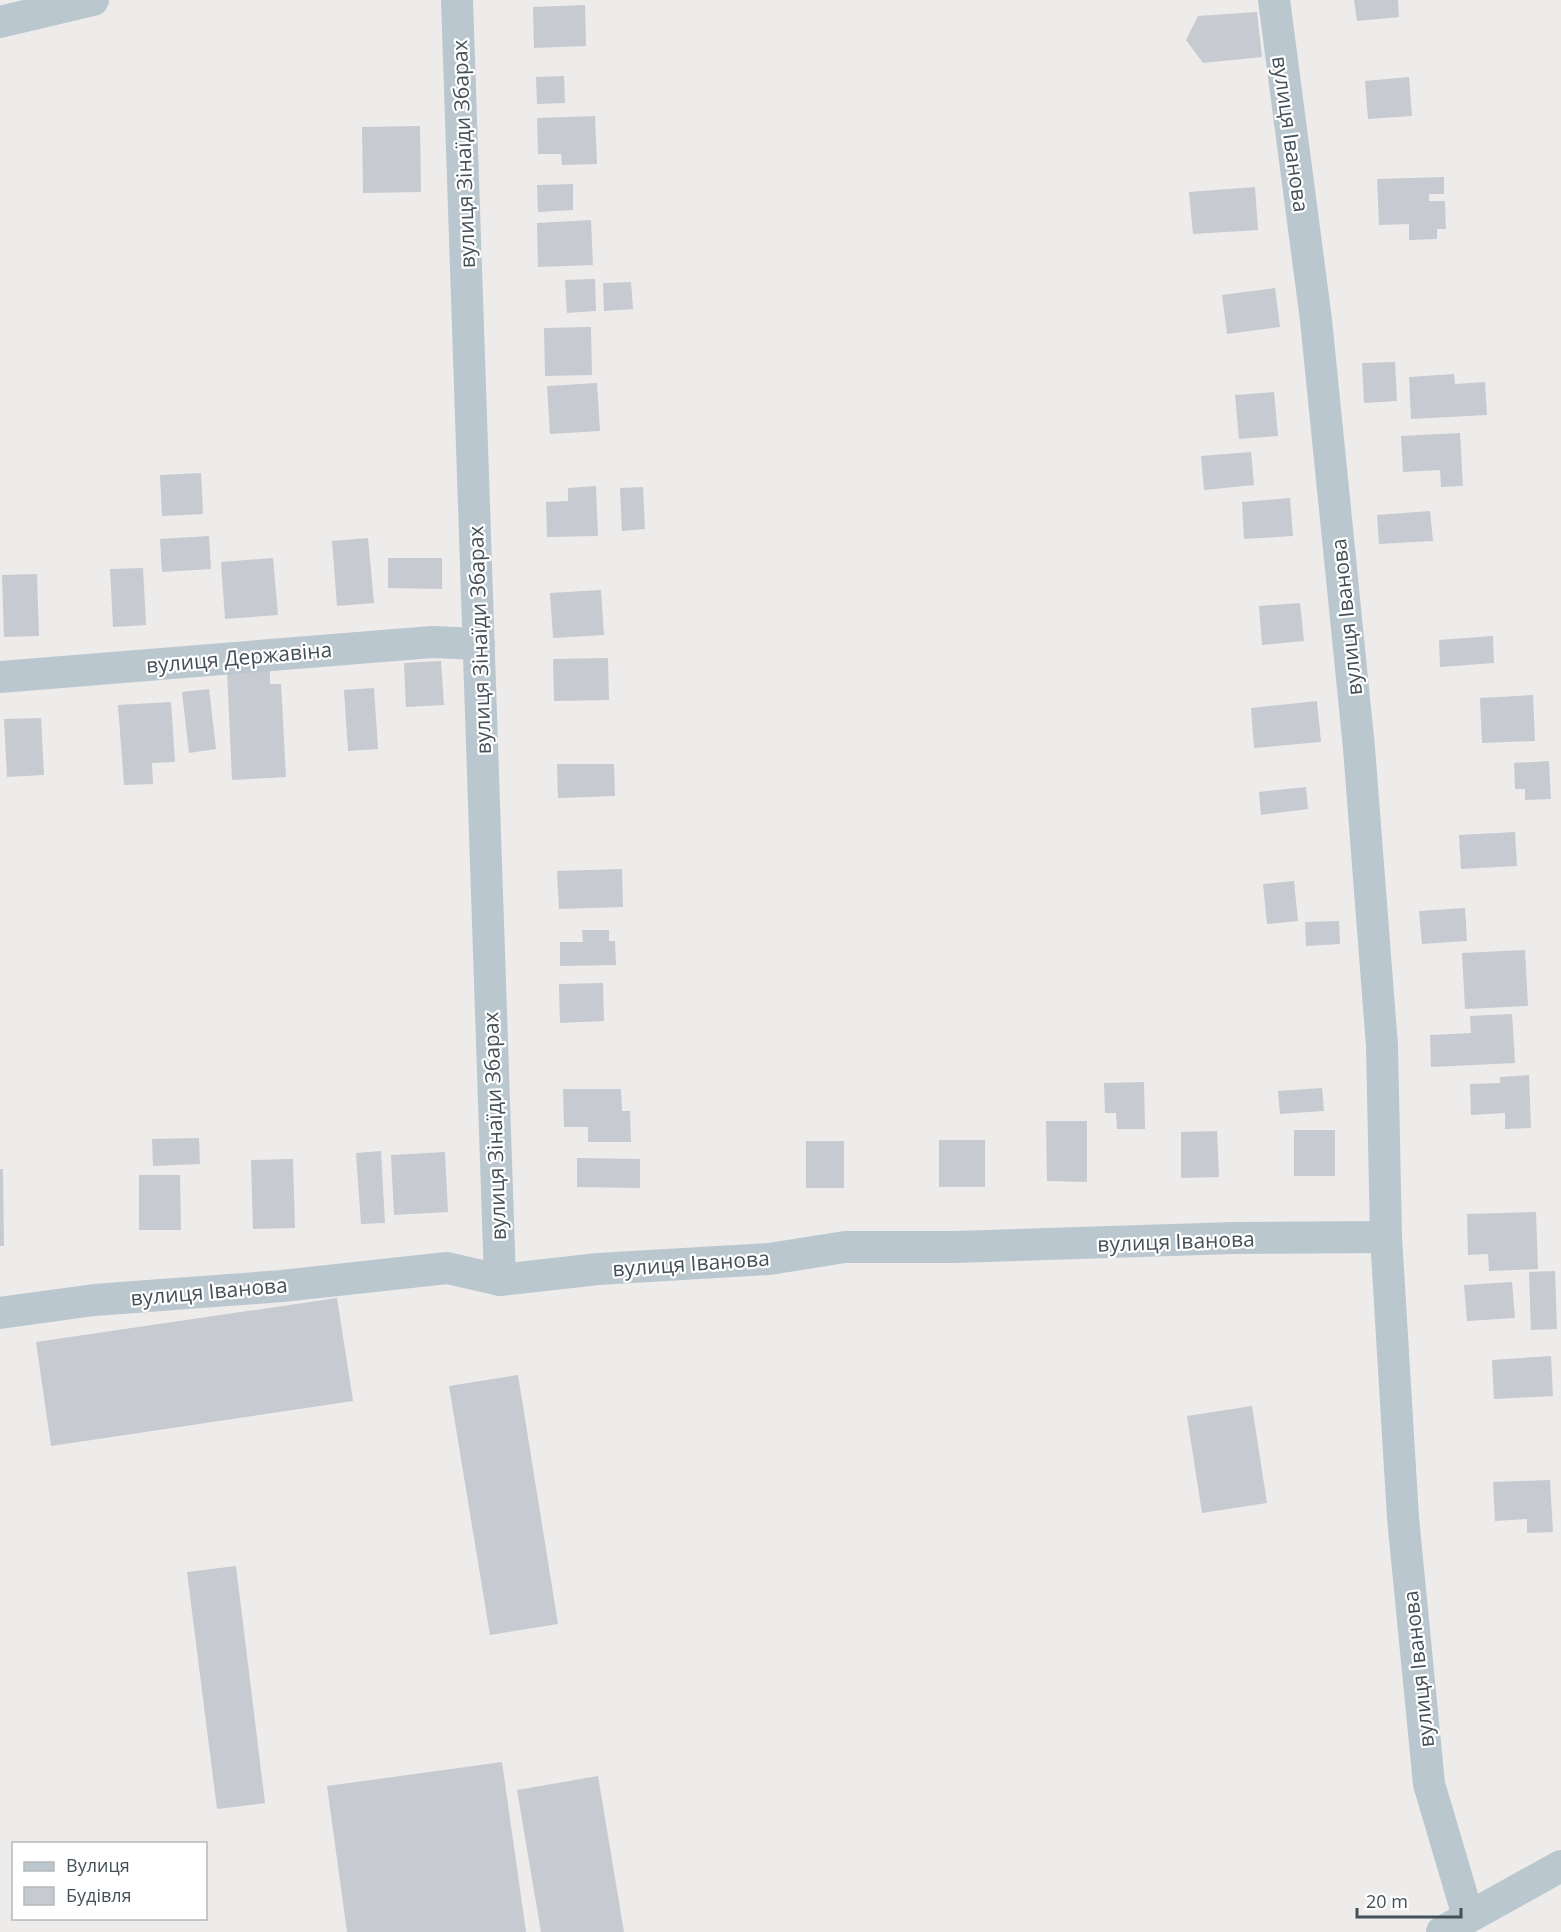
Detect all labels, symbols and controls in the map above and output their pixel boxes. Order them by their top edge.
street label: вулиця Зінаїди Збарах [445,39,481,269]
street label: вулиця Іванова [1266,54,1316,214]
street label: вулиця Зінаїди Збарах [461,525,497,755]
street label: вулиця Іванова [1324,537,1368,697]
street label: вулиця Державіна [145,635,333,679]
street label: вулиця Зінаїди Збарах [476,1011,512,1241]
street label: вулиця Іванова [1097,1224,1255,1258]
street label: вулиця Іванова [612,1244,770,1282]
street label: вулиця Іванова [129,1270,289,1312]
street label: вулиця Іванова [1396,1589,1440,1749]
legend [12,1842,207,1920]
text: Вулиця [66,1853,130,1877]
scale bar [1357,1881,1460,1919]
text: Будівля [66,1883,132,1907]
text: 20 m [1366,1889,1408,1913]

